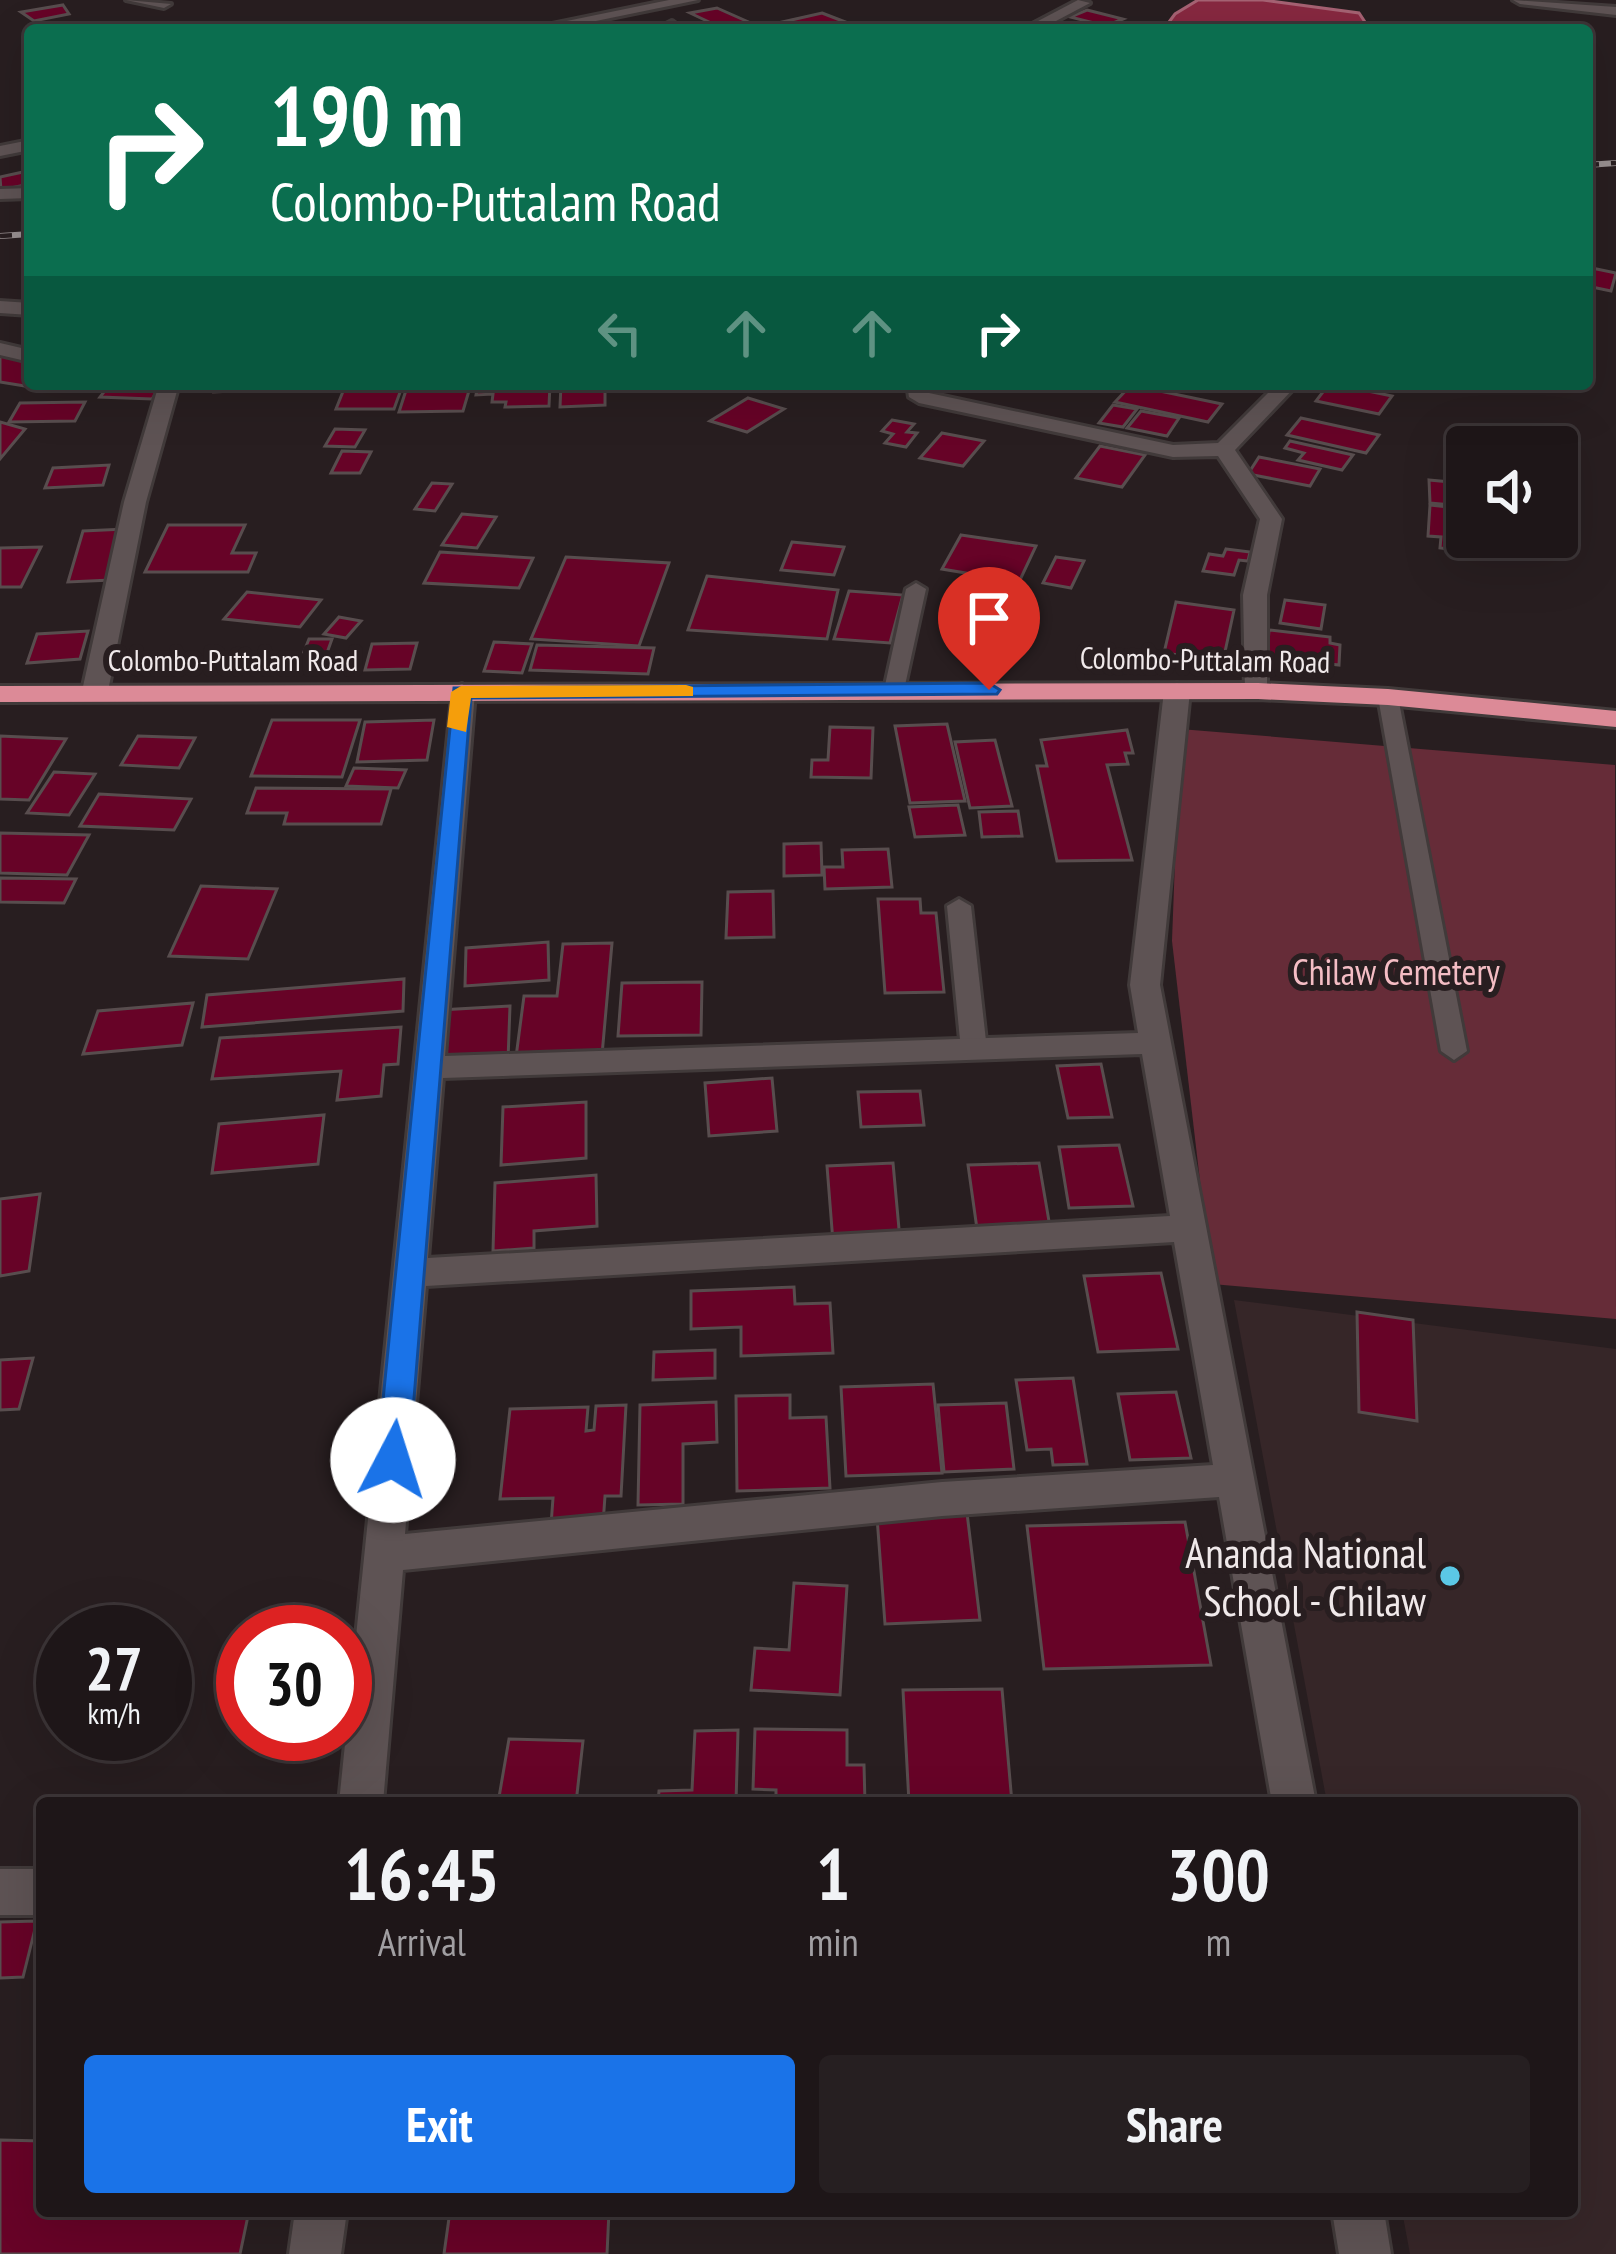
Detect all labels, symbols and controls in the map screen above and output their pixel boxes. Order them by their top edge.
text: 190 m [270,60,463,169]
icon: right [72,72,228,228]
text: Colombo-Puttalam Road [270,166,721,236]
icon: left [587,300,653,366]
icon: ahead [713,300,779,366]
icon: ahead [839,300,905,366]
icon: right [965,300,1031,366]
map controls [1446,426,1578,558]
button: sound [1446,426,1578,558]
pin [938,567,1040,690]
icon: arrive [956,585,1022,651]
street label: Colombo-Puttalam Road [1079,637,1331,681]
street label: Colombo-Puttalam Road [108,640,358,679]
park label: Chilaw Cemetery [1292,948,1500,995]
position arrow [330,1397,456,1523]
place label: Ananda National School - Chilaw [1185,1525,1426,1628]
marker: Ananda National School - Chilaw [1437,1563,1463,1589]
speed limit sign: 30 [216,1605,372,1761]
text: 27 [85,1629,143,1707]
text: km/h [87,1693,141,1732]
text: 16:45 [344,1827,500,1920]
text: 1 [816,1827,850,1920]
text: 300 [1167,1827,1270,1920]
text: Arrival [378,1916,466,1967]
text: min [808,1916,859,1967]
text: m [1206,1916,1231,1967]
button: Exit [84,2055,795,2193]
button: Share [819,2055,1530,2193]

